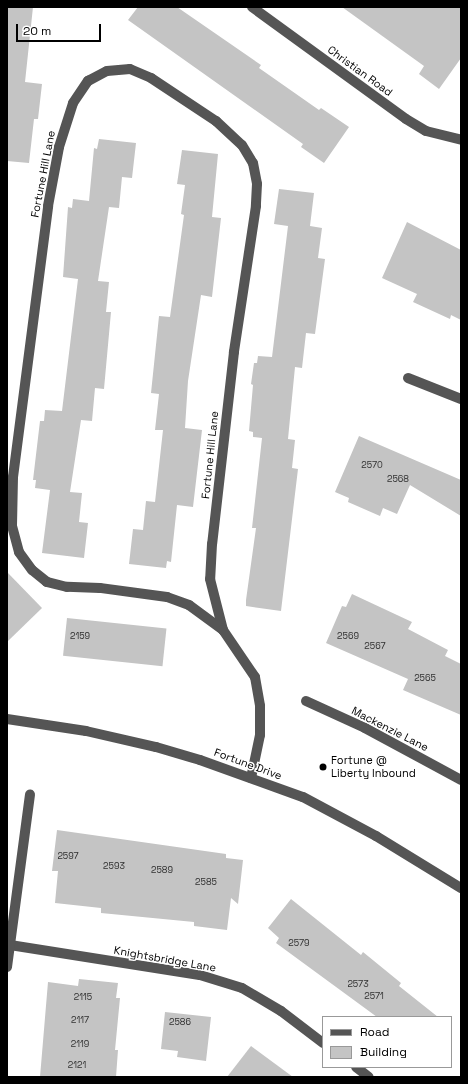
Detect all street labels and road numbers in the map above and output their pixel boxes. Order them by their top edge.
street label: Christian Road [325,43,395,99]
street label: Fortune Hill Lane [28,129,58,219]
street label: Fortune Hill Lane [199,410,221,500]
street label: Mackenzie Lane [349,704,431,754]
street label: Fortune Drive [212,746,284,782]
street label: Knightsbridge Lane [113,944,217,974]

